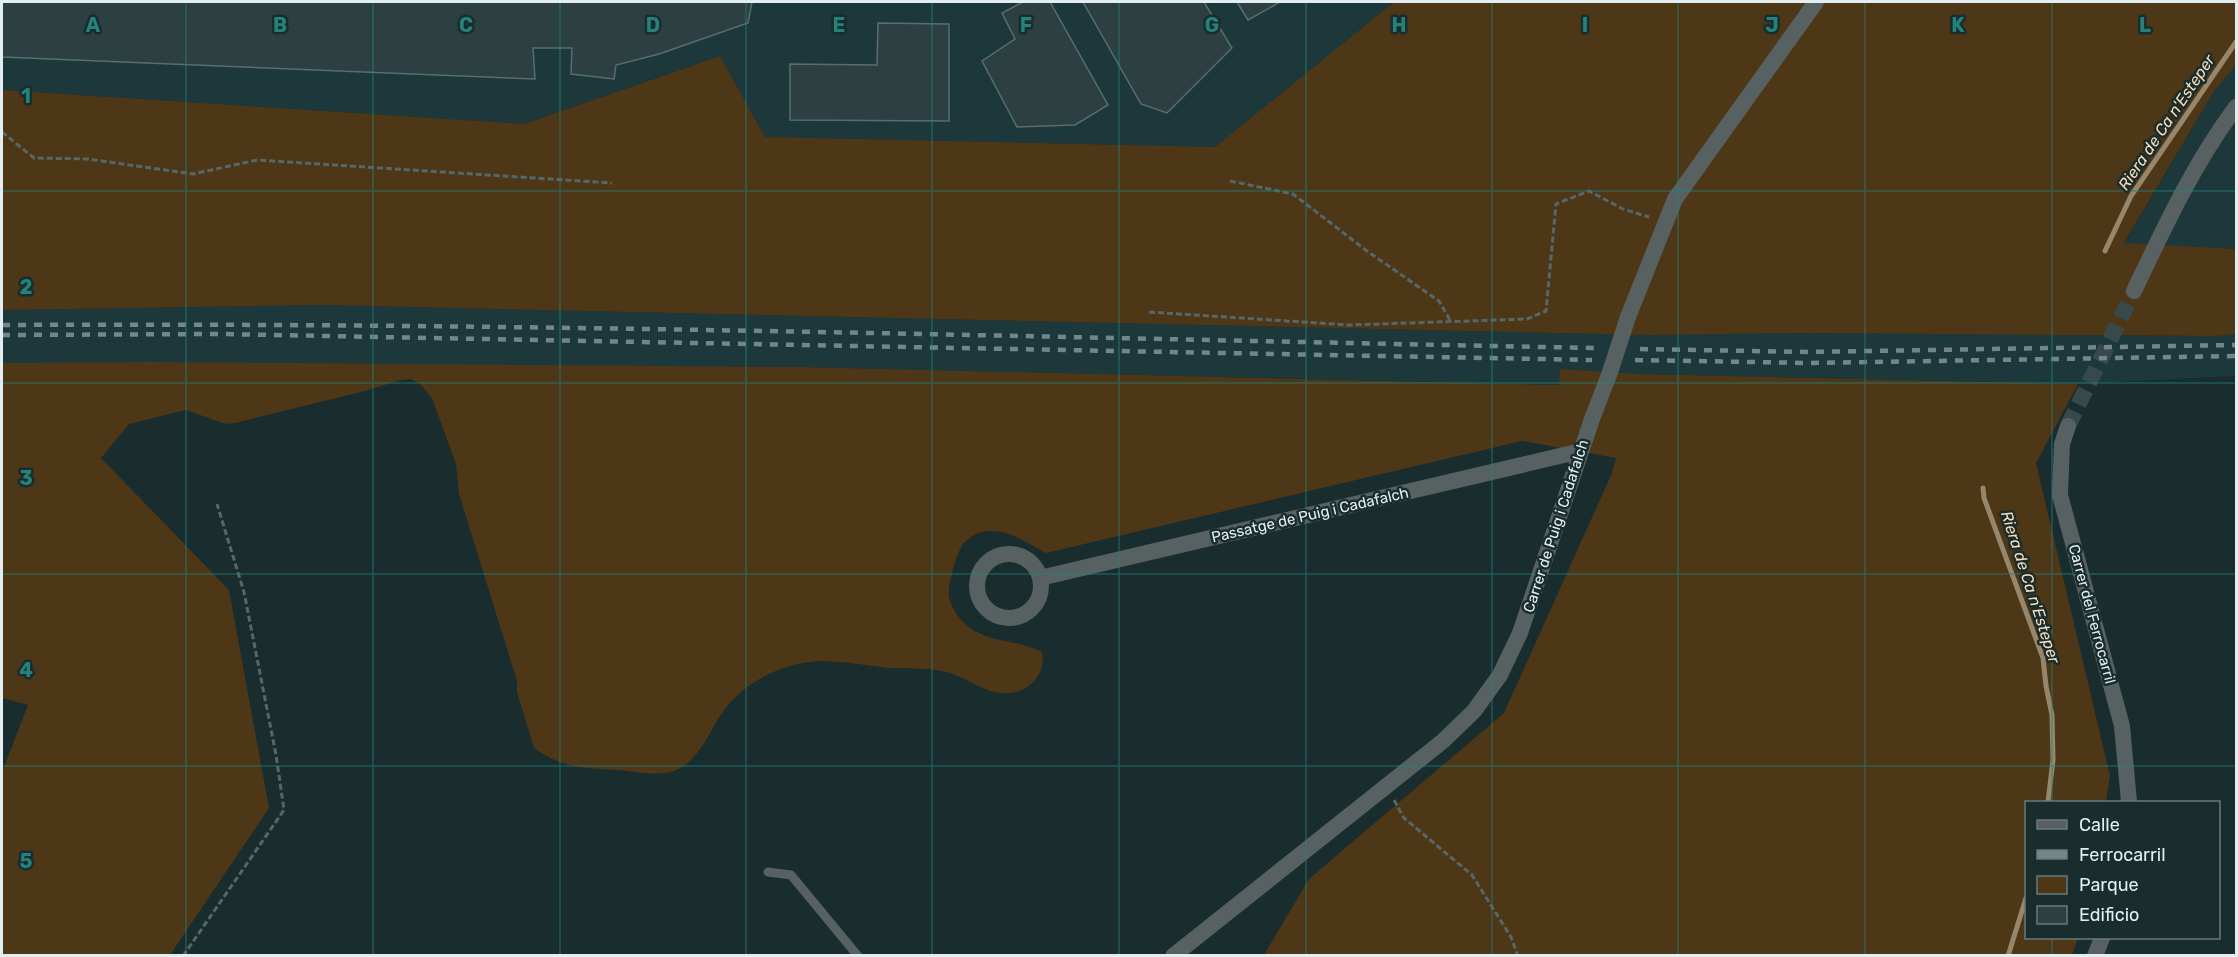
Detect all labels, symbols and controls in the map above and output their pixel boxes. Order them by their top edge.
text: A [86,13,101,37]
text: B [273,13,287,37]
text: C [459,13,473,37]
text: D [646,13,660,37]
text: E [833,13,845,37]
text: F [1020,13,1032,37]
text: G [1205,13,1219,37]
text: H [1392,13,1406,37]
text: I [1582,13,1588,37]
text: J [1765,13,1779,37]
text: K [1951,13,1965,37]
text: L [2139,13,2151,37]
water label: Riera de Ca n'Esteper [2114,50,2219,194]
text: 1 [21,84,31,108]
text: 2 [20,275,33,299]
street label: Carrer de Puig i Cadafalch [1520,437,1592,615]
text: 3 [19,466,33,490]
street label: Passatge de Puig i Cadafalch [1210,484,1410,546]
water label: Riera de Ca n'Esteper [1997,508,2064,667]
street label: Carrer del Ferrocarril [2065,542,2119,686]
text: 4 [19,658,33,682]
legend [2025,801,2220,939]
text: Calle [2079,814,2120,836]
text: Ferrocarril [2079,844,2166,866]
text: 5 [20,849,33,873]
text: Parque [2079,874,2139,896]
text: Edificio [2079,904,2139,926]

